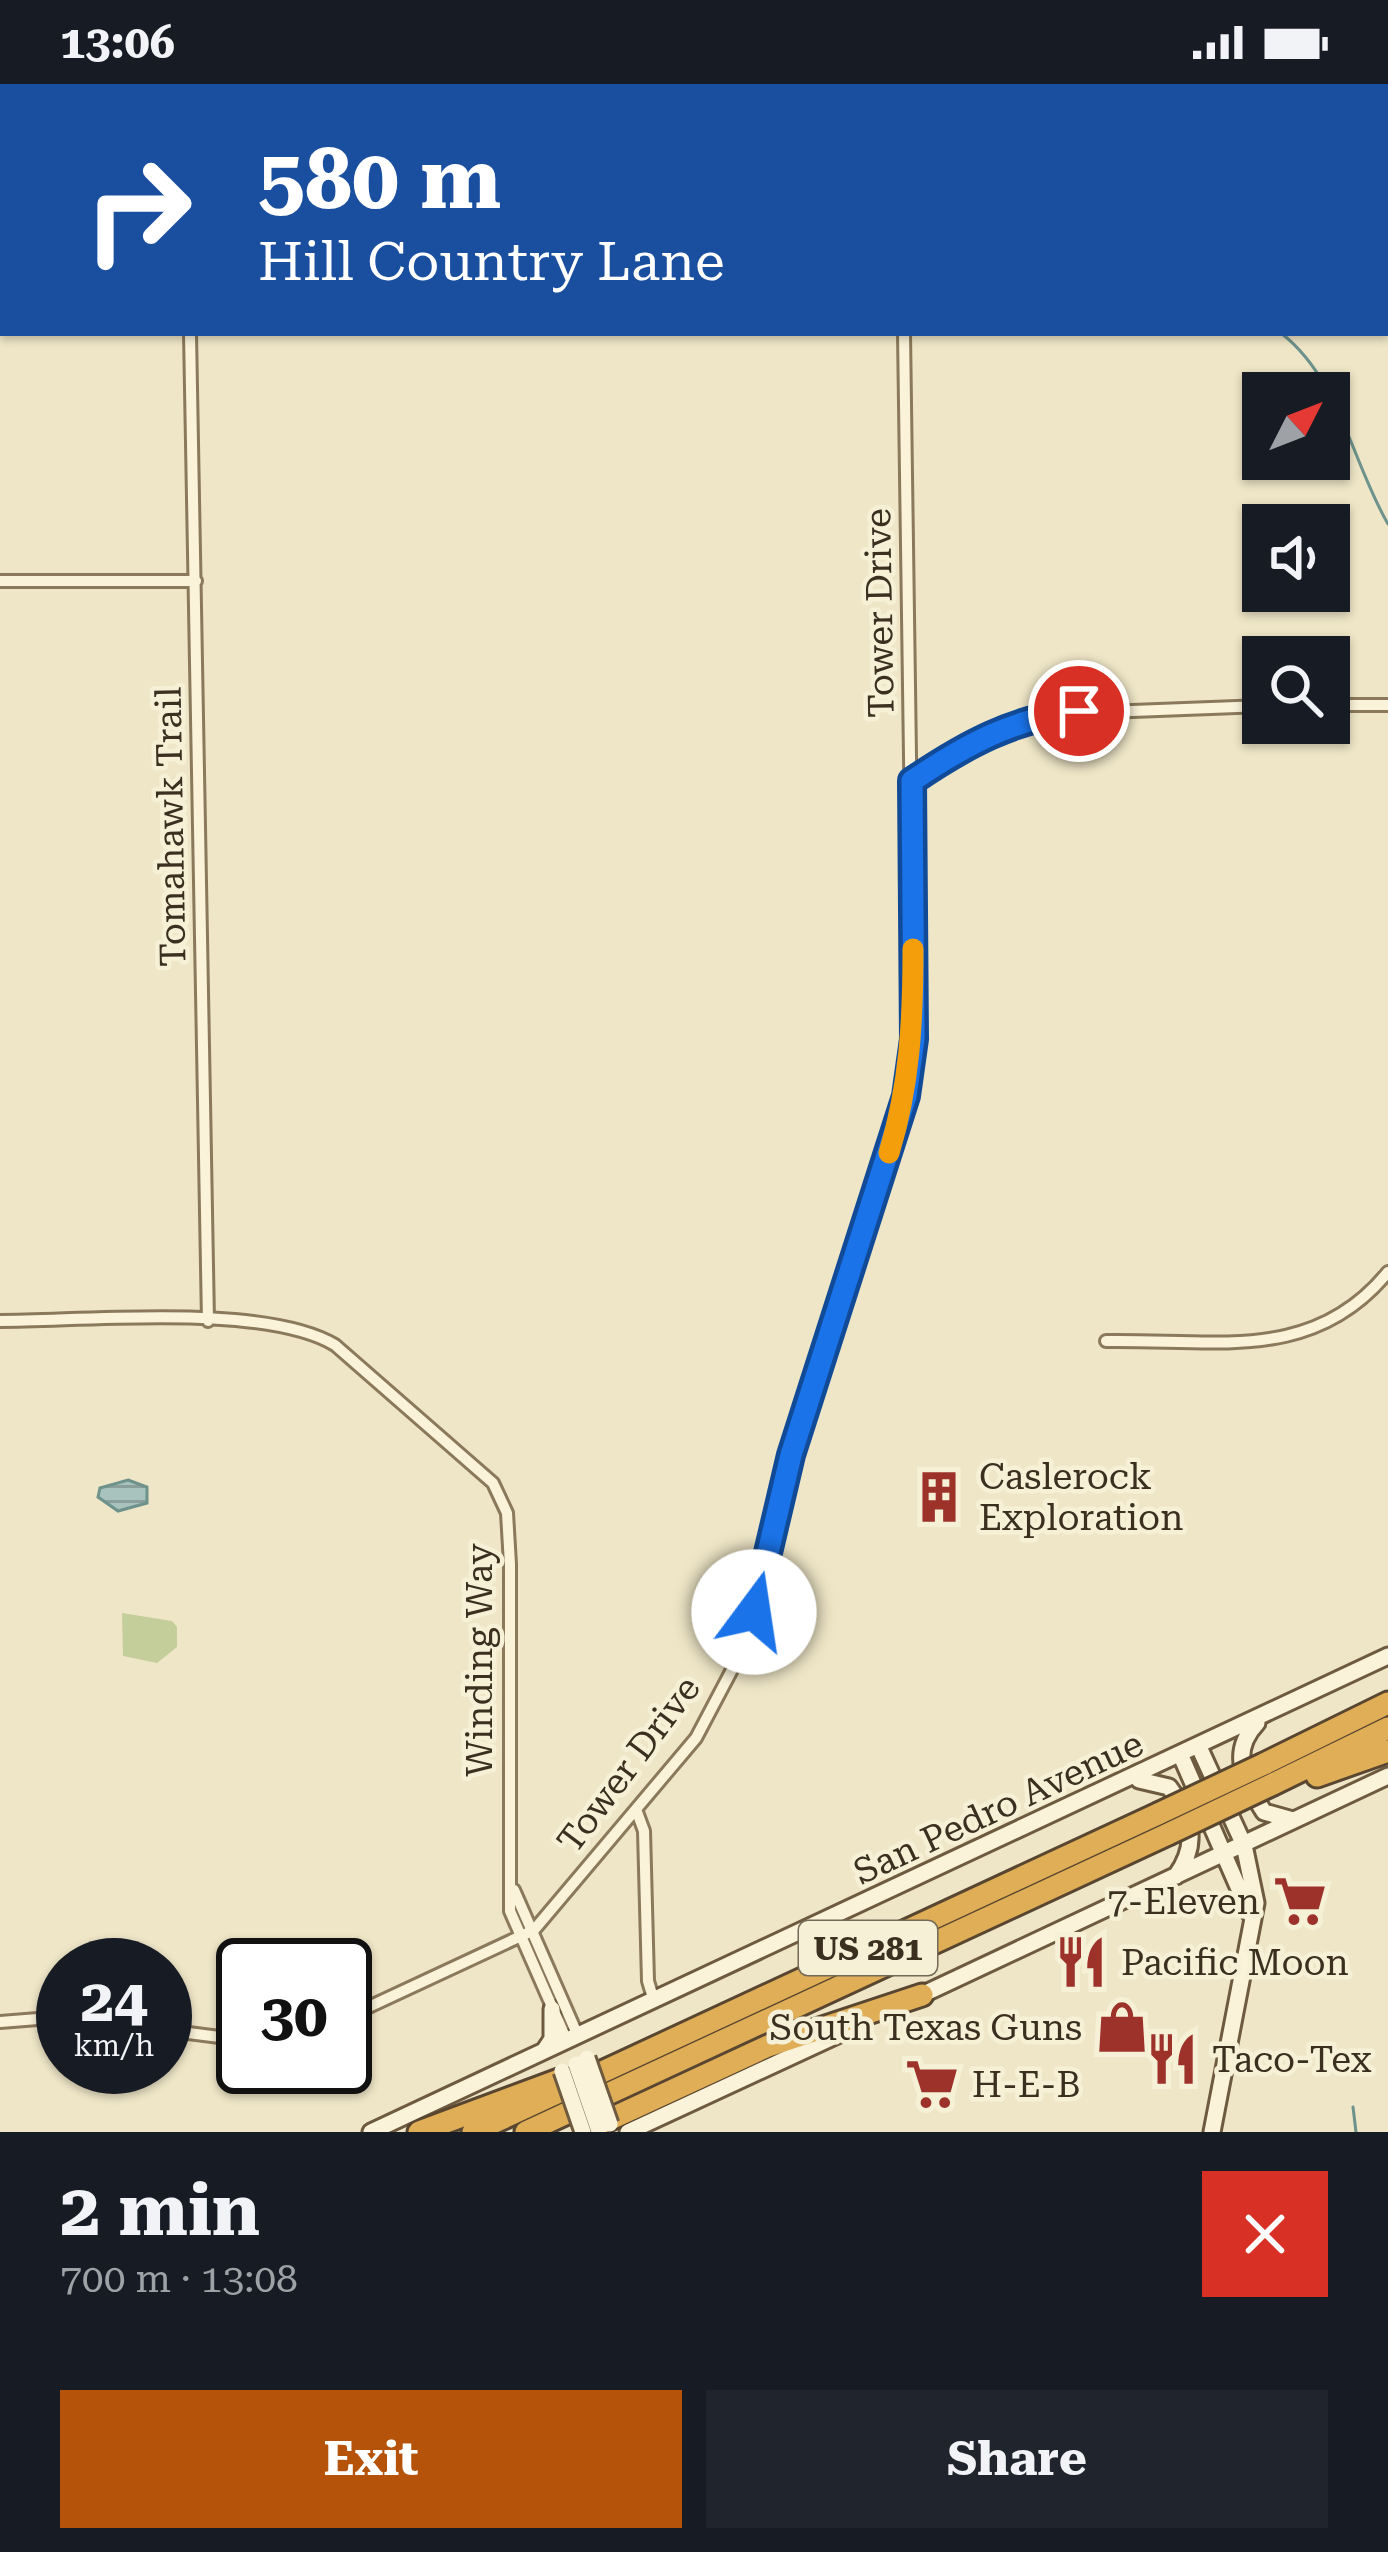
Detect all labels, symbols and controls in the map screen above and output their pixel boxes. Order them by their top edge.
text: 13:06 [60,16,175,69]
text: 580 m [258,130,501,228]
icon: right [60,132,216,288]
text: Hill Country Lane [258,230,725,293]
north arrow [1242,372,1350,480]
map controls [1242,372,1350,744]
button: sound [1242,504,1350,612]
street label: Tower Drive [857,508,903,718]
button: search [1242,636,1350,744]
pin [1028,660,1130,762]
icon: arrive [1046,678,1112,744]
street label: Tomahawk Trail [148,687,194,967]
place label: Caslerock Exploration [979,1456,1183,1539]
building icon: Caslerock Exploration [910,1468,968,1526]
street label: Winding Way [459,1543,501,1777]
position arrow [691,1549,817,1675]
street label: Tower Drive [549,1668,709,1861]
street label: San Pedro Avenue [847,1722,1150,1893]
supermarket icon: 7-Eleven [1271,1872,1329,1930]
place label: 7-Eleven [1107,1881,1260,1923]
road number: US 281 [799,1921,937,1975]
restaurant icon: Pacific Moon [1052,1933,1110,1991]
speed limit sign: 30 [216,1938,372,2094]
place label: Pacific Moon [1121,1942,1349,1984]
text: 24 [80,1965,148,2036]
shop icon: South Texas Guns [1093,1998,1151,2056]
place label: South Texas Guns [769,2007,1082,2049]
text: km/h [74,2028,154,2063]
restaurant icon: Taco-Tex [1143,2030,1201,2088]
place label: Taco-Tex [1212,2039,1372,2081]
supermarket icon: H-E-B [903,2055,961,2113]
place label: H-E-B [972,2064,1081,2106]
text: 2 min [60,2168,260,2253]
button: close [1202,2171,1328,2297]
text: 700 m · 13:08 [60,2256,298,2302]
button: Exit [60,2390,682,2528]
button: Share [706,2390,1328,2528]

